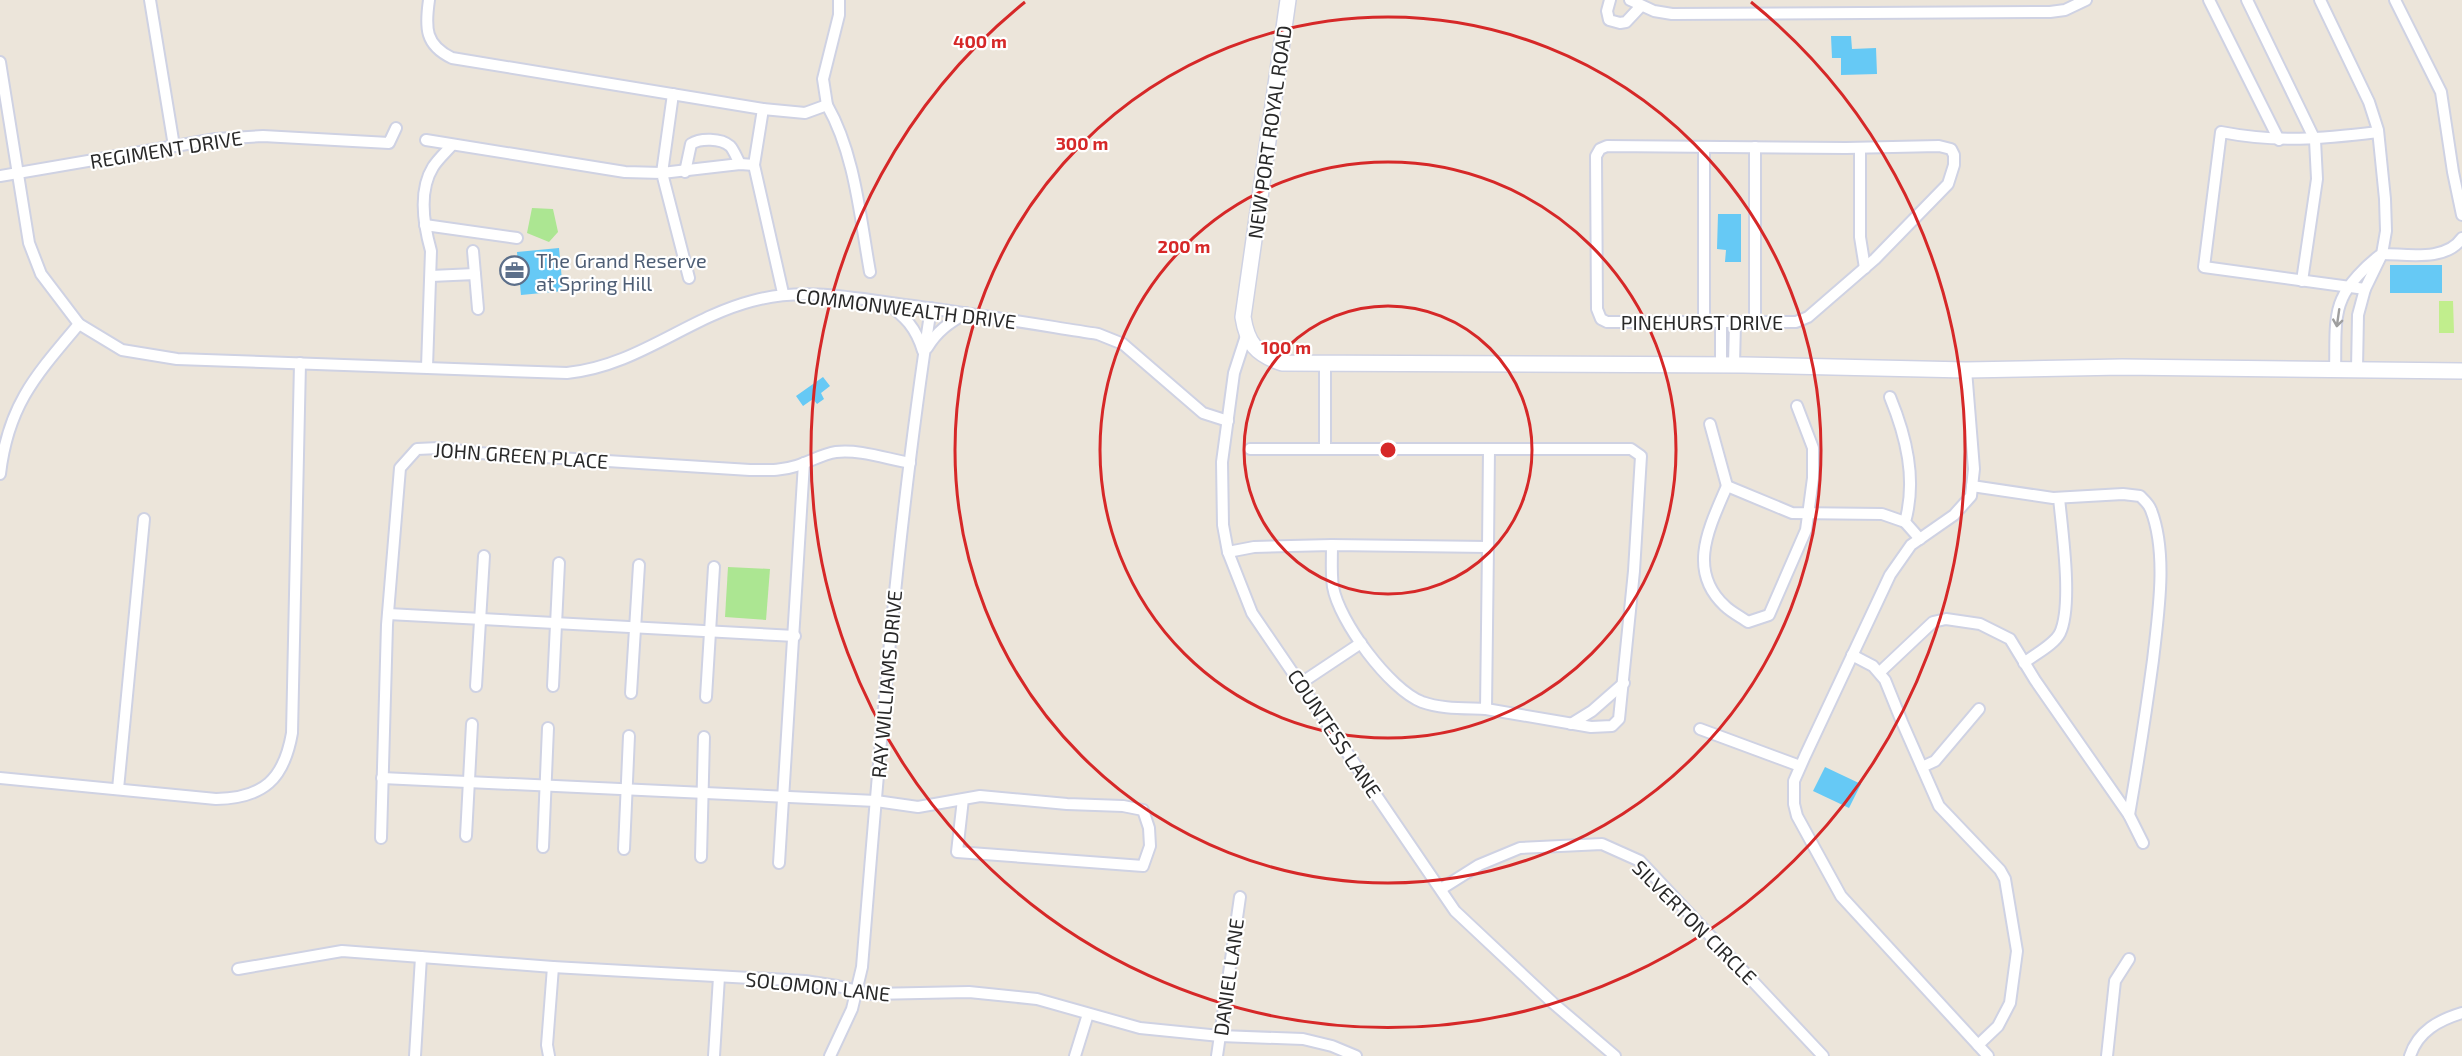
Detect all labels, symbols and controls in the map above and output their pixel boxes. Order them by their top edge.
street label: NEW PORT ROYAL ROAD [1242,24,1296,240]
text: 400 m [953,30,1007,52]
street label: REGIMENT DRIVE [88,125,244,173]
text: 300 m [1056,132,1108,154]
text: 200 m [1158,235,1210,257]
place label: The Grand Reserve at Spring Hill [536,248,707,295]
office icon: The Grand Reserve at Spring Hill [499,255,531,287]
street label: COMMONWEALTH DRIVE [795,283,1017,333]
one-way arrow [2333,307,2344,327]
street label: PINEHURST DRIVE [1621,310,1783,334]
text: 100 m [1261,336,1311,358]
street label: JOHN GREEN PLACE [433,437,609,473]
centre of rings [1378,440,1398,460]
street label: RAY WILLIAMS DRIVE [866,589,906,779]
street label: COUNTESS LANE [1283,664,1387,802]
street label: SILVERTON CIRCLE [1628,855,1762,989]
street label: DANIEL LANE [1208,917,1248,1037]
street label: SOLOMON LANE [744,966,892,1006]

